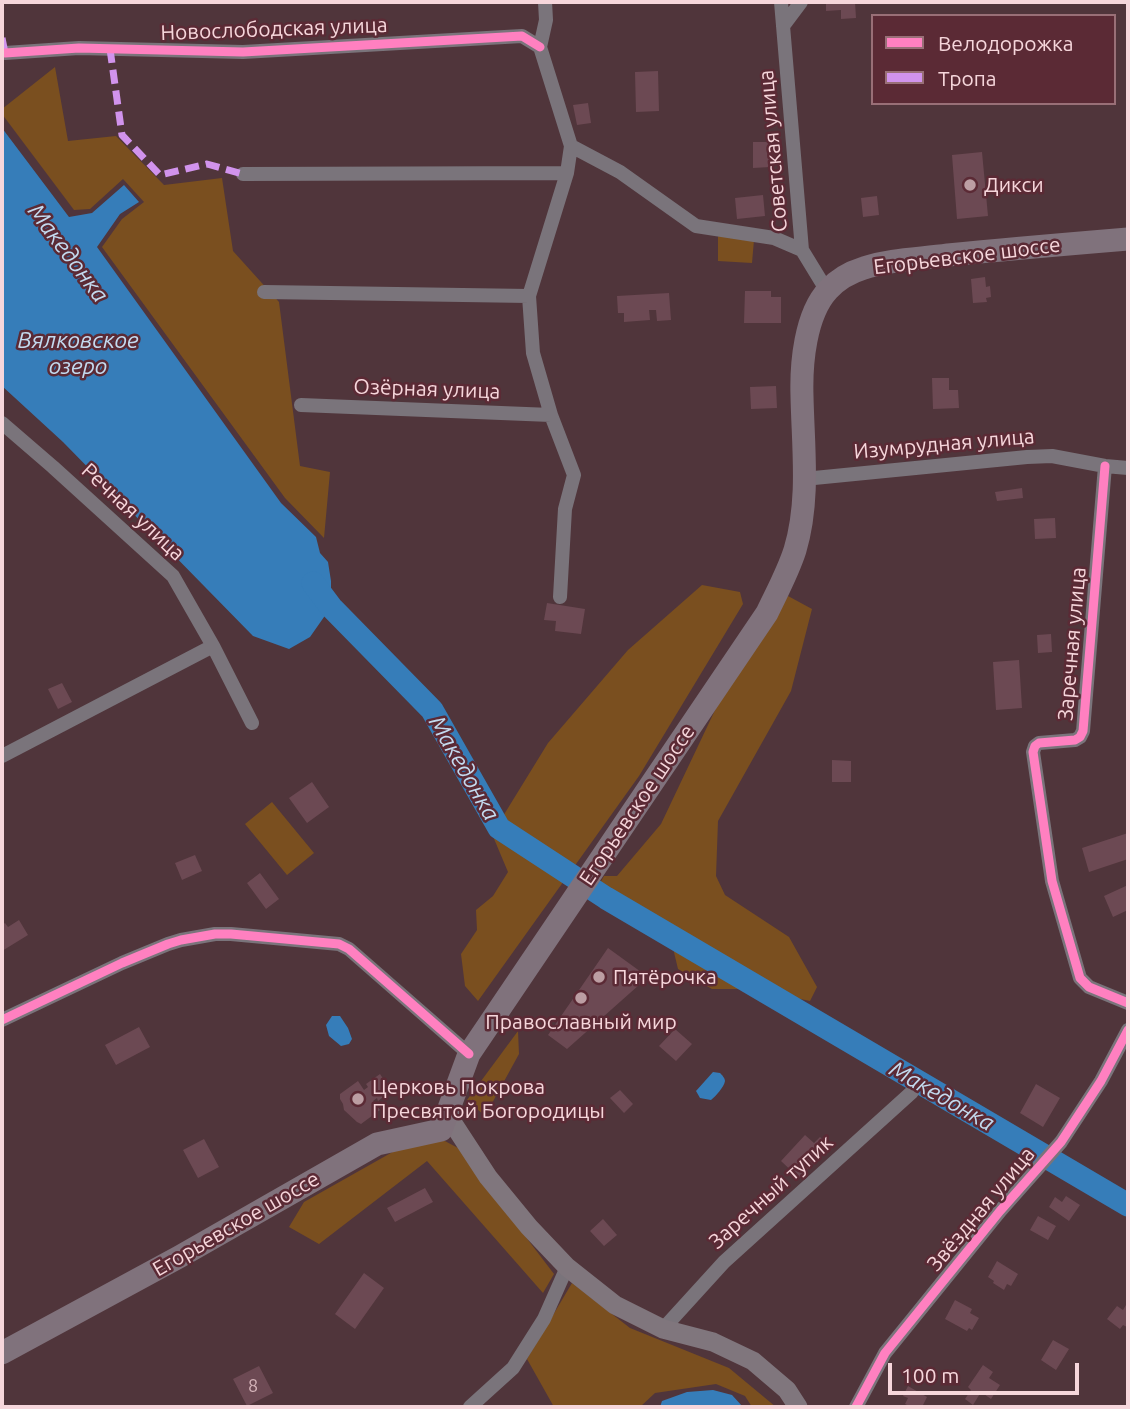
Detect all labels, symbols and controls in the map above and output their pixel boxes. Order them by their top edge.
street label: Новослободская улица [160,12,388,46]
legend [871,14,1116,105]
text: Велодорожка [938,31,1074,55]
text: Тропа [938,66,997,90]
street label: Советская улица [753,69,793,233]
place label: Дикси [984,172,1044,198]
marker: Дикси [962,177,978,193]
water label: Македонка [22,198,114,308]
street label: Егорьевское шоссе [872,232,1062,280]
water label: Вялковское озеро [18,326,138,380]
street label: Озёрная улица [353,374,501,404]
street label: Изумрудная улица [853,424,1035,464]
street label: Речная улица [76,458,190,566]
street label: Заречная улица [1053,566,1091,722]
water label: Македонка [423,711,505,825]
street label: Егорьевское шоссе [574,720,700,890]
place label: Пятёрочка [613,964,717,990]
marker: Пятёрочка [591,969,607,985]
marker: Православный мир [573,990,589,1006]
place label: Православный мир [485,1009,677,1035]
water label: Македонка [885,1055,999,1137]
place label: Церковь Покрова Пресвятой Богородицы [372,1074,605,1124]
marker: Церковь Покрова Пресвятой Богородицы [350,1091,366,1107]
street label: Заречный тупик [704,1130,838,1254]
street label: Звёздная улица [922,1142,1040,1276]
street label: Егорьевское шоссе [148,1166,324,1282]
scale bar [892,1350,1083,1394]
text: 100 m [901,1363,959,1387]
house number: 8 [248,1375,258,1397]

